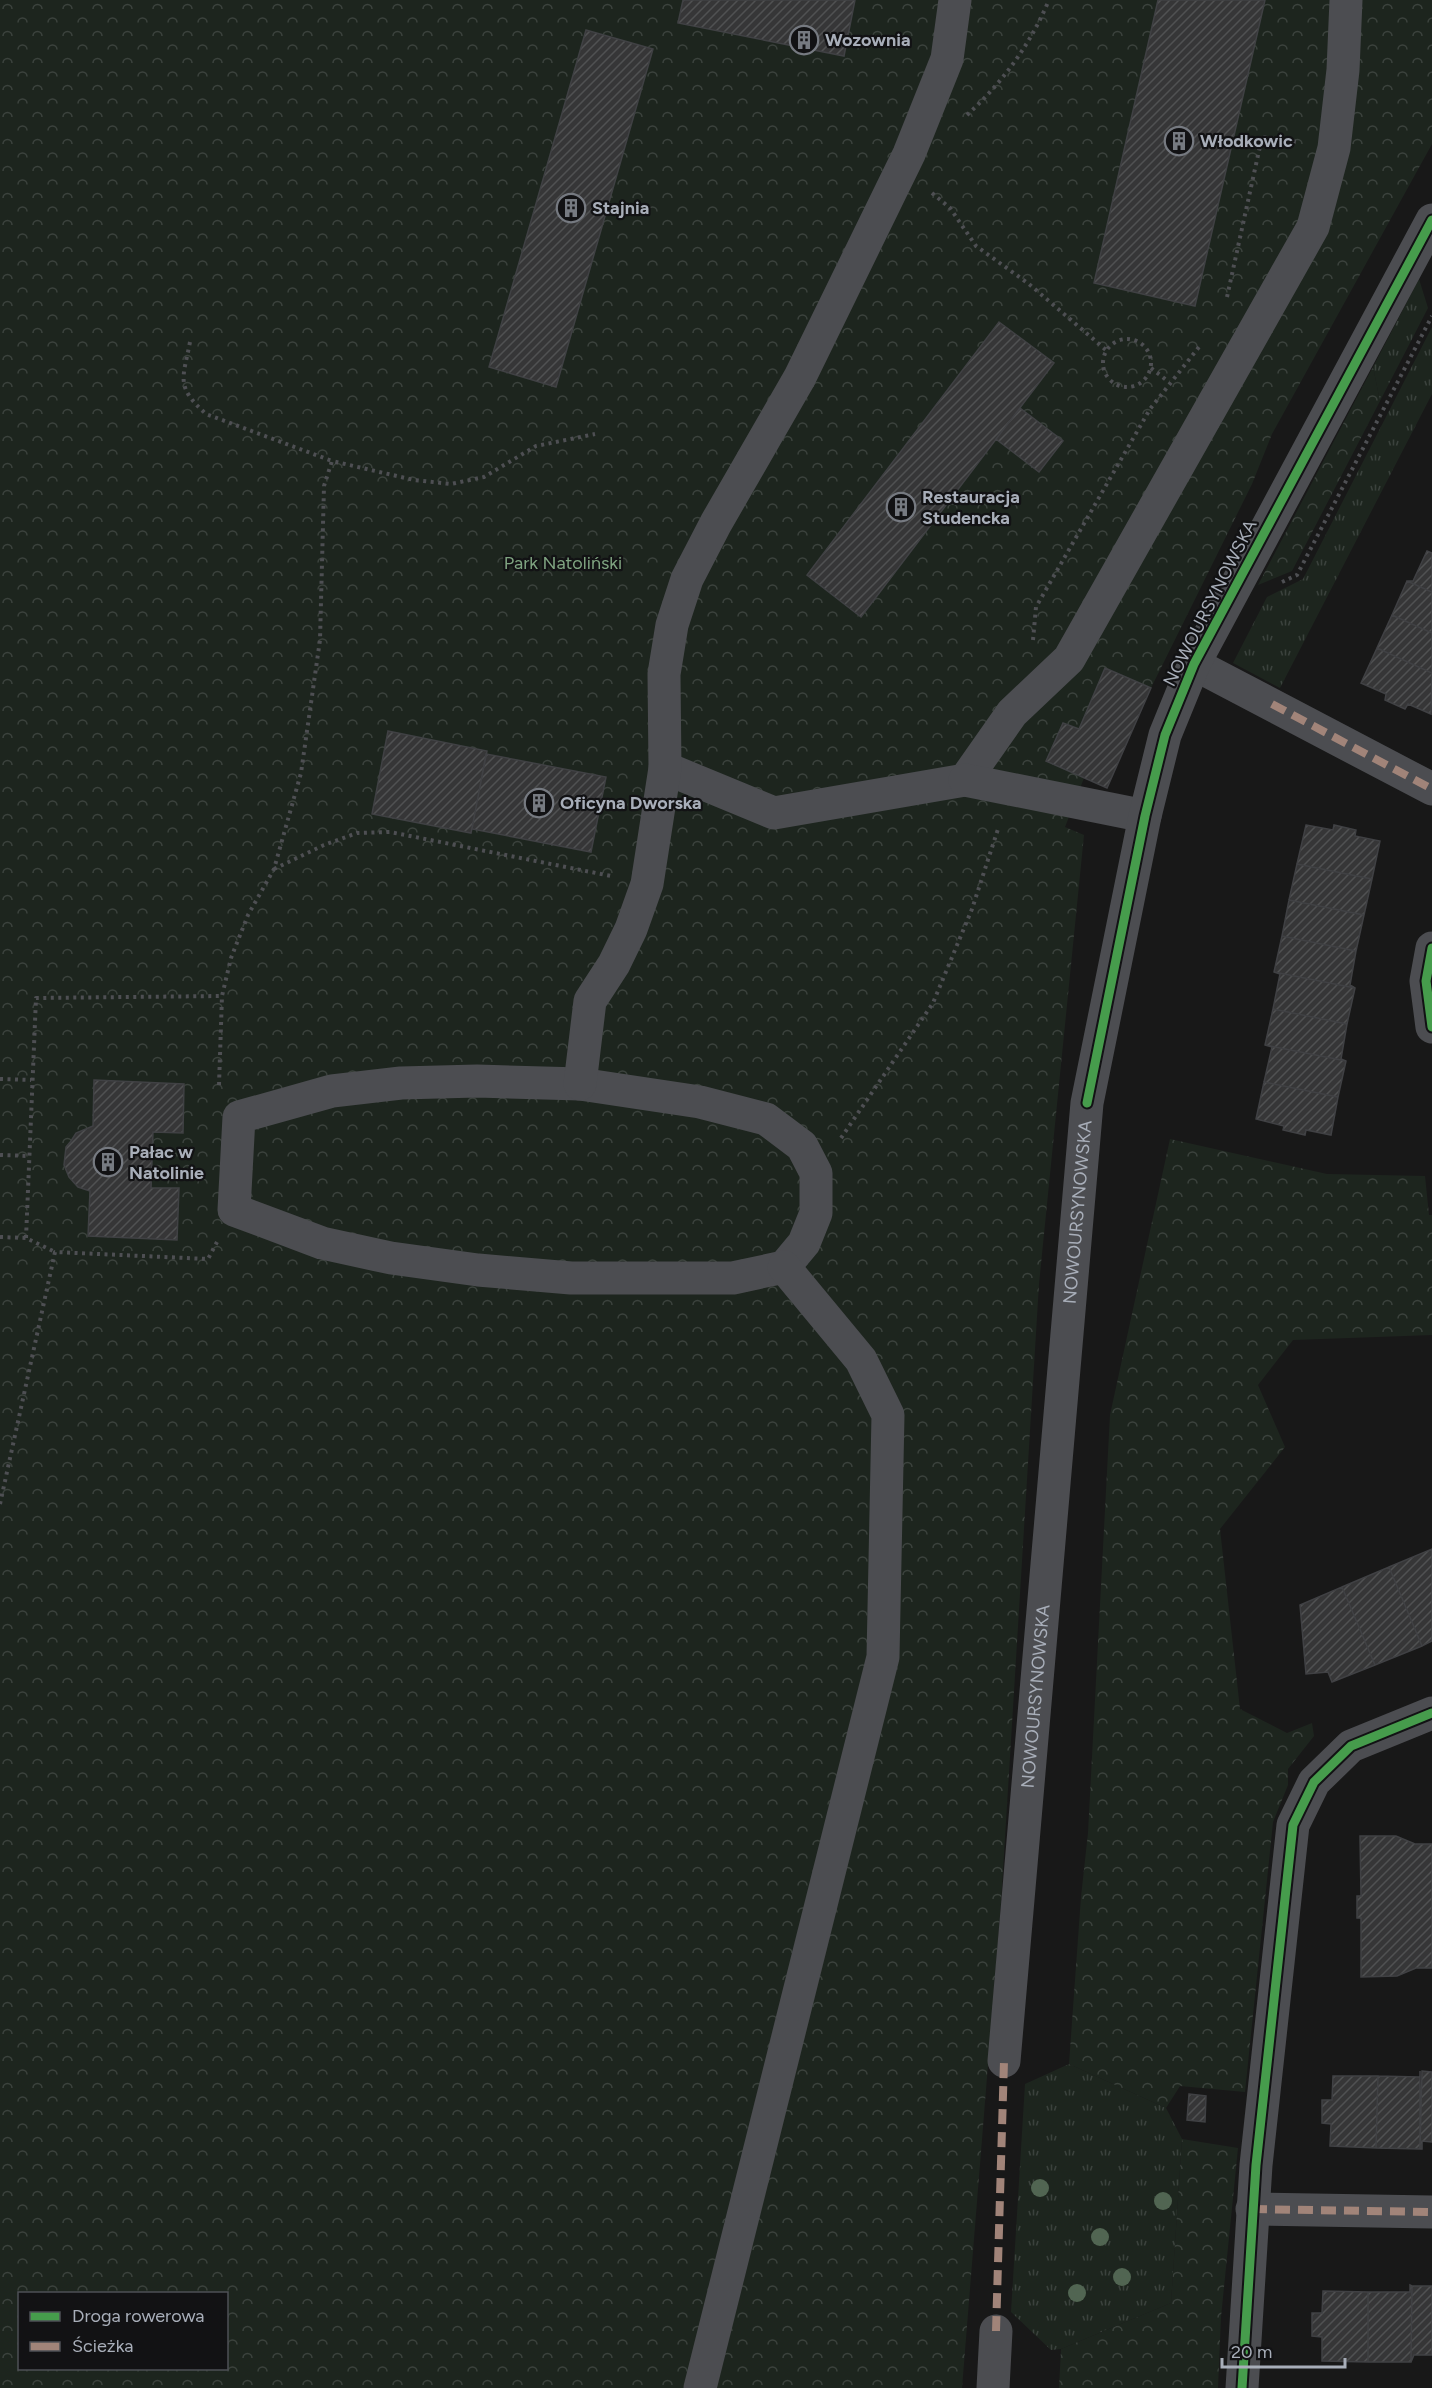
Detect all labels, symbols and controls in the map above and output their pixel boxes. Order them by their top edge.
building icon: Wozownia [788,24,820,56]
place label: Wozownia [825,29,911,51]
building icon: Włodkowic [1163,125,1195,157]
place label: Włodkowic [1200,130,1293,152]
building icon: Stajnia [555,192,587,224]
place label: Stajnia [592,197,649,219]
place label: Restauracja Studencka [922,486,1020,529]
building icon: Restauracja Studencka [885,491,917,523]
street label: NOWOURSYNOWSKA [1158,516,1262,690]
park label: Park Natoliński [504,552,622,574]
building icon: Oficyna Dworska [523,787,555,819]
place label: Oficyna Dworska [560,792,702,814]
street label: NOWOURSYNOWSKA [1059,1119,1096,1305]
place label: Pałac w Natolinie [129,1141,204,1184]
building icon: Pałac w Natolinie [92,1146,124,1178]
street label: NOWOURSYNOWSKA [1017,1604,1055,1789]
legend [18,2292,228,2370]
text: Droga rowerowa [72,2305,204,2327]
scale bar [1222,2331,1345,2369]
text: Ścieżka [72,2335,133,2357]
text: 20 m [1231,2341,1272,2363]

